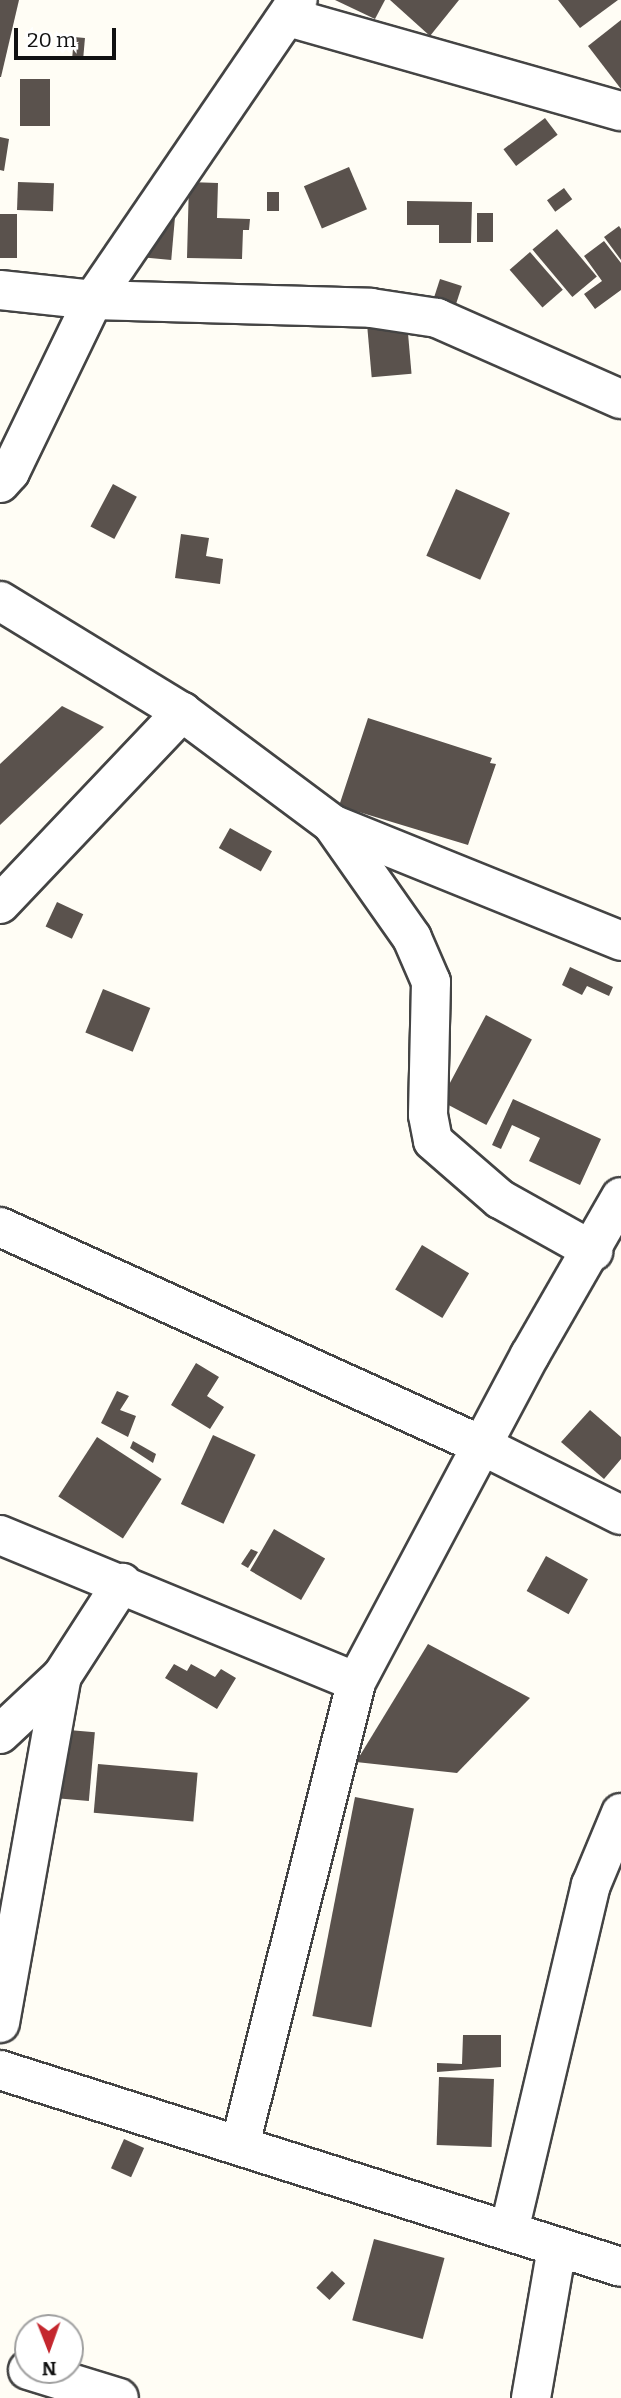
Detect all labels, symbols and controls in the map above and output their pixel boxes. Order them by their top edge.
scale bar [18,14,119,58]
text: 20 m [27,27,76,53]
north arrow [14,2314,84,2384]
text: N [42,2357,57,2380]

